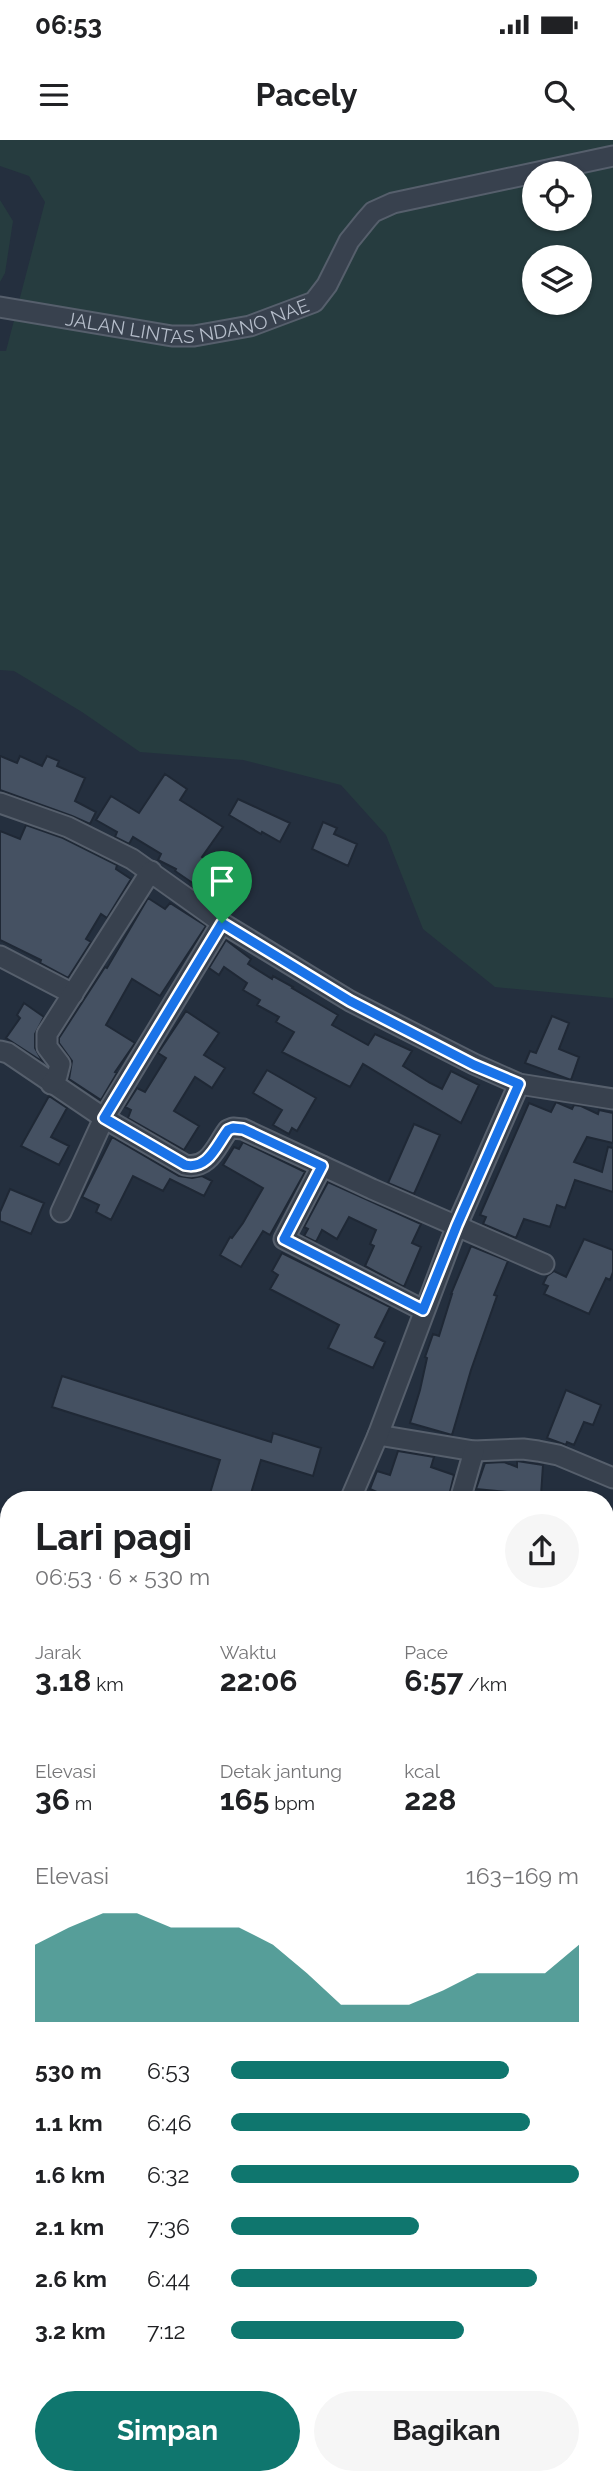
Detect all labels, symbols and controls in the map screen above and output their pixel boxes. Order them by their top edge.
text: 06:53 [35,10,102,40]
icon: menu [35,76,73,114]
text: Pacely [255,76,358,113]
icon: search [540,76,578,114]
map controls [522,161,592,315]
button: locate [522,161,592,231]
button: layers [522,245,592,315]
street label: JALAN LINTAS NDANO NAE [64,294,312,347]
pin [192,851,252,923]
icon: arrive [203,862,241,900]
text: Lari pagi [35,1514,192,1559]
button: share [505,1514,579,1588]
text: 06:53 · 6 × 530 m [35,1563,210,1590]
text: Jarak [35,1641,81,1663]
text: Waktu [220,1641,277,1663]
text: Pace [404,1641,448,1663]
text: 3.18 [35,1663,91,1698]
text: 22:06 [220,1663,298,1698]
text: 6:57 [404,1663,463,1698]
text: km [91,1673,124,1695]
text: /km [463,1673,507,1695]
text: Elevasi [35,1760,96,1782]
text: Detak jantung [220,1760,342,1782]
text: kcal [404,1760,440,1782]
text: 36 [35,1782,70,1817]
text: 165 [220,1782,269,1817]
text: 228 [404,1782,456,1817]
text: m [70,1792,92,1814]
text: bpm [269,1792,315,1814]
text: Elevasi [35,1862,109,1889]
text: 163–169 m [466,1862,579,1889]
text: 530 m [35,2057,102,2084]
text: 6:53 [147,2057,190,2084]
text: 1.1 km [35,2109,103,2136]
text: 6:46 [147,2109,192,2136]
text: 1.6 km [35,2161,105,2188]
text: 6:32 [147,2161,189,2188]
text: 2.1 km [35,2213,104,2240]
text: 7:36 [147,2213,190,2240]
text: 2.6 km [35,2265,107,2292]
text: 6:44 [147,2265,190,2292]
text: 3.2 km [35,2317,106,2344]
text: 7:12 [147,2317,185,2344]
button: Simpan [35,2391,300,2471]
button: Bagikan [314,2391,579,2471]

